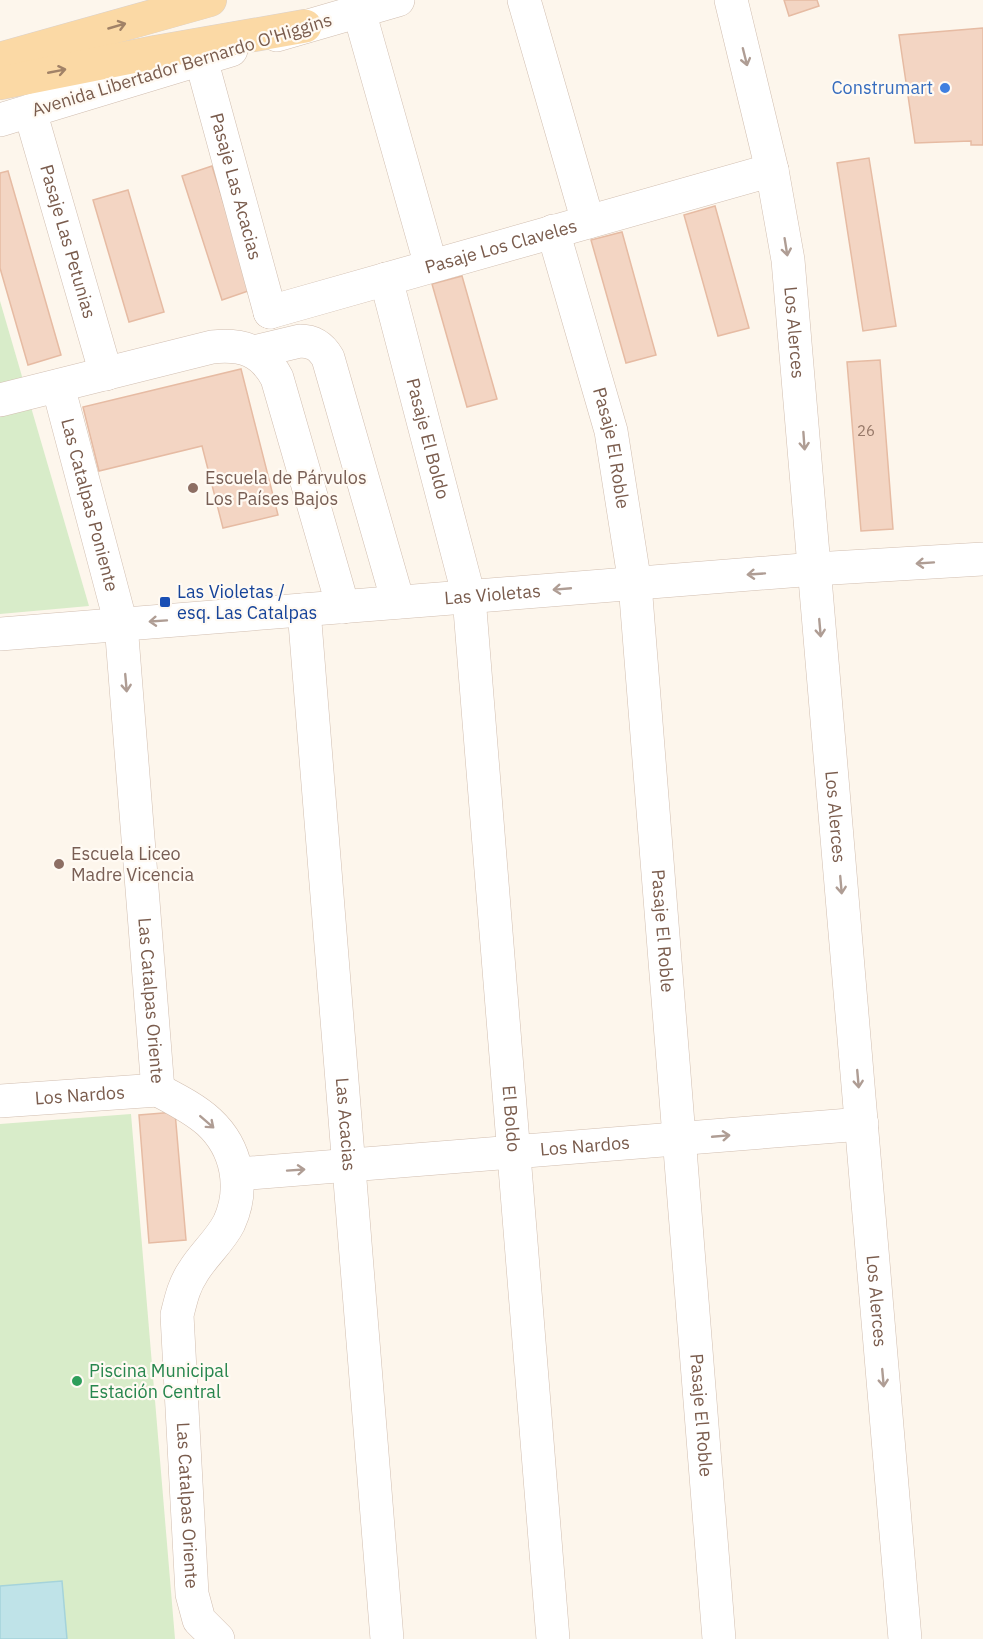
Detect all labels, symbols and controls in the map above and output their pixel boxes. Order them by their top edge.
street label: Avenida Libertador Bernardo O'Higgins [29,8,335,121]
one-way arrow [107,20,126,31]
one-way arrow [739,47,751,66]
one-way arrow [47,65,67,76]
place label: Construmart [831,76,933,99]
marker: Construmart [938,81,952,95]
street label: Pasaje Las Acacias [205,110,267,262]
street label: Pasaje Las Petunias [35,162,101,321]
street label: Pasaje Los Claveles [422,214,580,279]
one-way arrow [780,237,791,257]
street label: Los Alerces [779,285,810,379]
street label: Pasaje El Boldo [401,375,455,502]
street label: Pasaje El Roble [588,384,635,510]
street label: Las Catalpas Poniente [56,416,124,594]
house number: 26 [857,421,875,440]
one-way arrow [799,431,810,451]
place label: Escuela de Párvulos Los Países Bajos [205,466,367,510]
marker: Escuela de Párvulos Los Países Bajos [186,481,200,495]
one-way arrow [915,557,935,568]
one-way arrow [747,569,767,580]
street label: Las Violetas [443,579,542,610]
place label: Las Violetas / esq. Las Catalpas [177,580,317,624]
one-way arrow [553,584,572,595]
marker: Las Violetas / esq. Las Catalpas [158,595,172,609]
one-way arrow [149,616,169,627]
one-way arrow [815,617,826,637]
one-way arrow [121,672,132,692]
street label: Los Alerces [820,770,851,864]
place label: Escuela Liceo Madre Vicencia [71,842,194,886]
marker: Escuela Liceo Madre Vicencia [52,857,66,871]
street label: Pasaje El Roble [647,868,679,993]
one-way arrow [836,874,847,894]
street label: Las Catalpas Oriente [133,917,169,1085]
one-way arrow [853,1068,864,1088]
street label: Las Acacias [331,1077,361,1172]
street label: Los Nardos [34,1080,126,1110]
street label: El Boldo [497,1084,526,1153]
one-way arrow [199,1115,214,1129]
one-way arrow [710,1130,730,1141]
street label: Los Nardos [539,1131,631,1161]
one-way arrow [285,1164,305,1175]
street label: Los Alerces [861,1254,892,1348]
street label: Pasaje El Roble [685,1353,718,1478]
place label: Piscina Municipal Estación Central [89,1359,229,1403]
one-way arrow [878,1367,889,1387]
marker: Piscina Municipal Estación Central [70,1374,84,1388]
street label: Las Catalpas Oriente [172,1422,204,1589]

